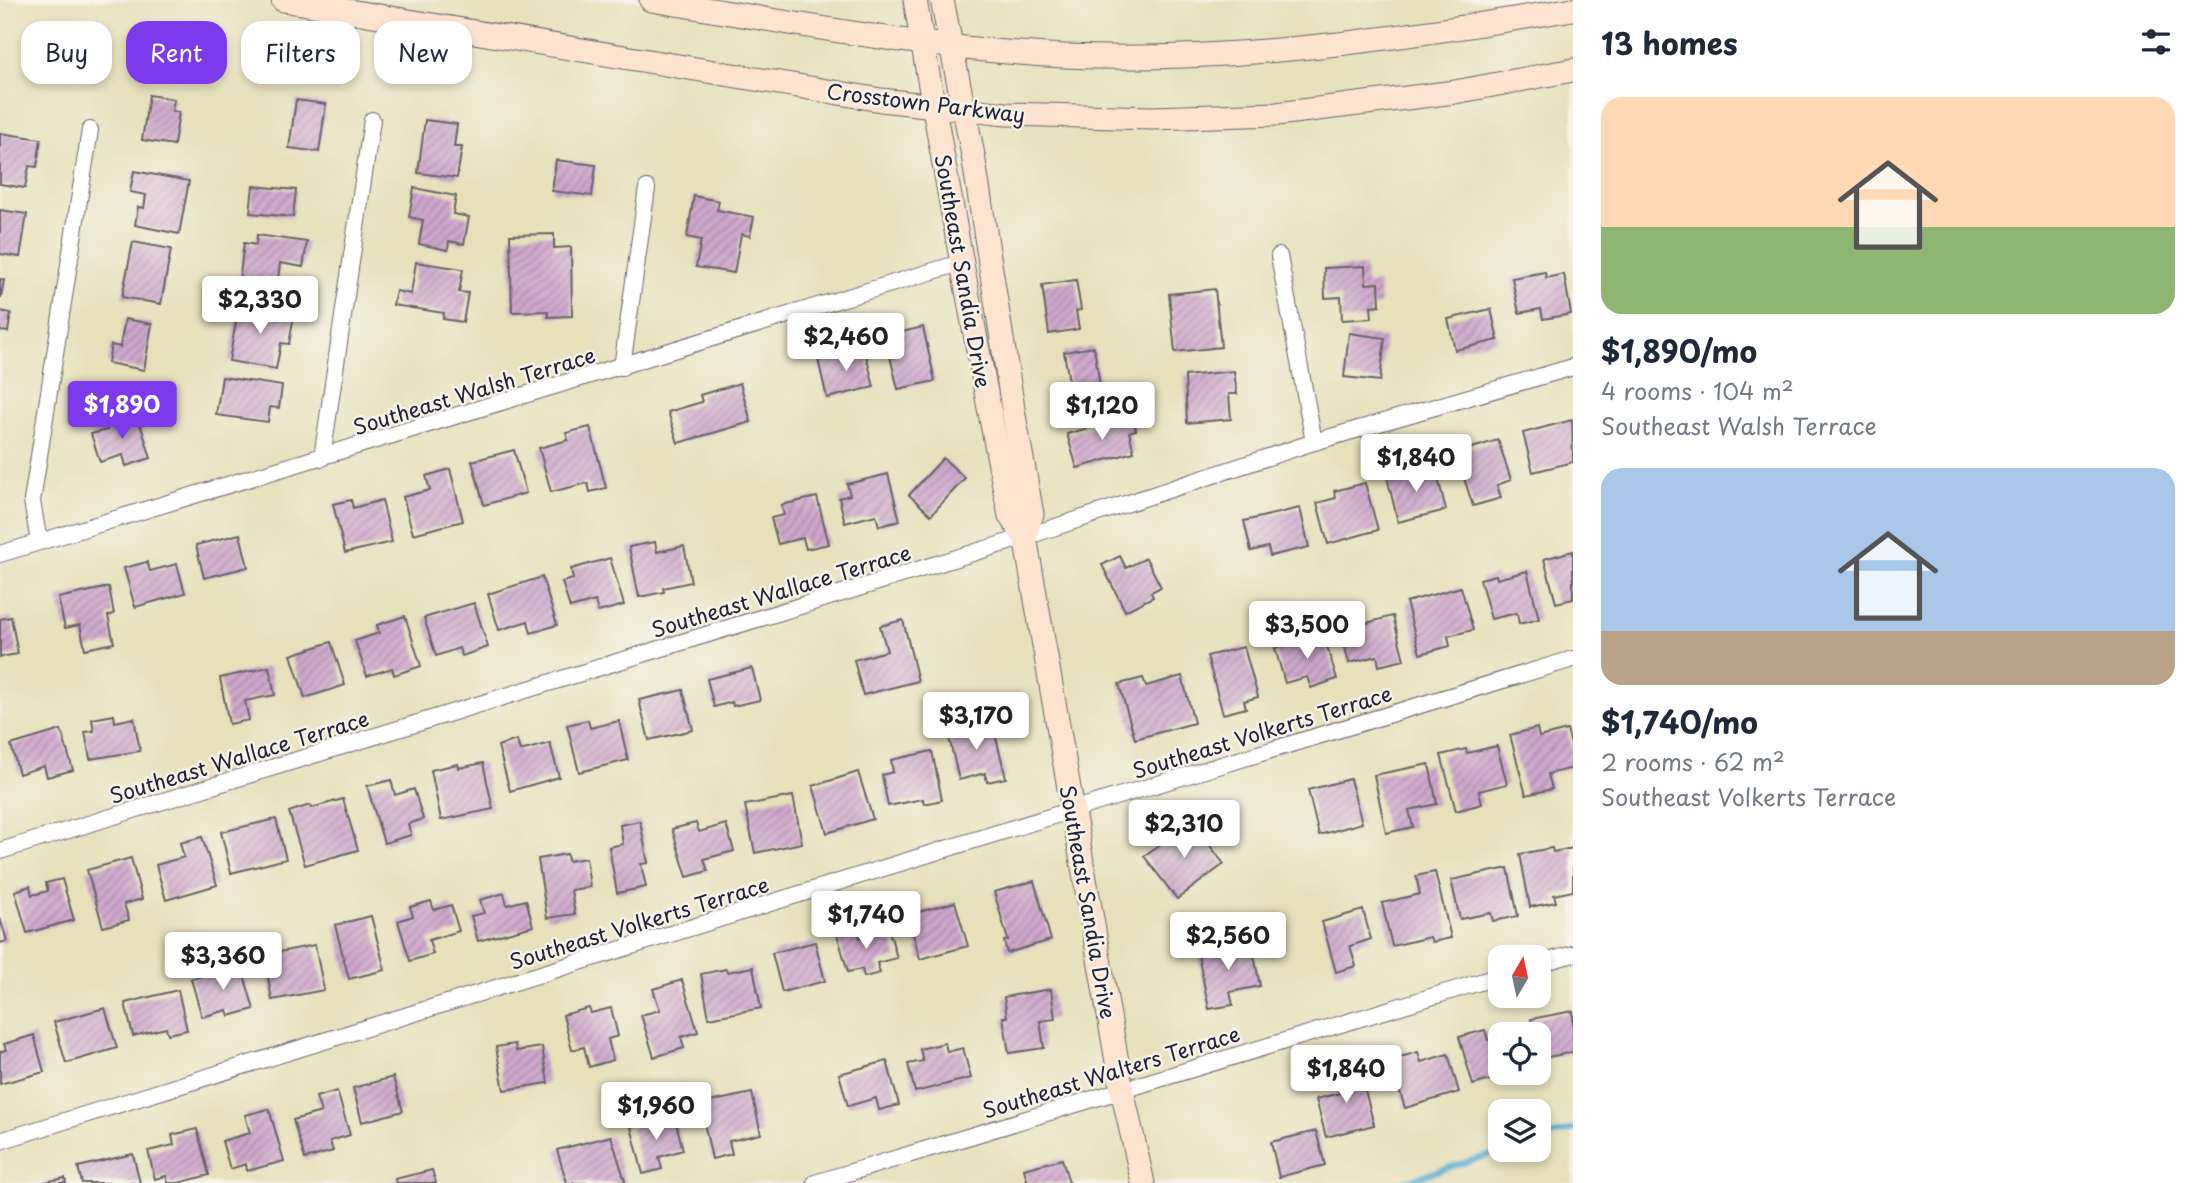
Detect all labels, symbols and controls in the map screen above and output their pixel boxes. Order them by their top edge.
text: 13 homes [1601,20,1738,65]
chip: Buy [21,21,112,84]
chip: Rent [126,21,227,84]
chip: Filters [241,21,360,84]
chip: New [374,21,472,84]
icon: filters [2137,23,2175,61]
street label: Crosstown Parkway [825,74,1027,130]
icon: home [1825,142,1951,268]
street label: Southeast Sandia Drive [928,152,1000,390]
pin: $2,330 [203,276,317,336]
text: $2,330 [218,281,302,316]
pin: $2,460 [789,314,903,373]
text: $2,460 [803,318,889,353]
text: $1,890/mo [1601,328,1757,373]
street label: Southeast Walsh Terrace [349,338,599,442]
text: 4 rooms · 104 m² [1601,373,1794,408]
pin: $1,890 [65,382,179,441]
pin: $1,120 [1045,382,1159,442]
text: $1,890 [84,386,160,421]
text: $1,120 [1066,387,1138,422]
text: Southeast Walsh Terrace [1601,408,1877,443]
pin: $1,840 [1359,434,1473,494]
text: $1,840 [1377,439,1455,474]
icon: home [1825,513,1951,639]
street label: Southeast Wallace Terrace [648,535,914,645]
pin: $3,500 [1250,602,1364,661]
text: $3,500 [1265,606,1349,641]
street label: Southeast Volkerts Terrace [1128,676,1396,786]
pin: $3,170 [919,692,1033,752]
text: $3,170 [939,697,1013,732]
text: $1,740/mo [1601,699,1758,744]
street label: Southeast Wallace Terrace [106,701,372,811]
text: 2 rooms · 62 m² [1601,744,1785,779]
text: Southeast Volkerts Terrace [1601,779,1896,814]
street label: Southeast Sandia Drive [1053,783,1125,1021]
pin: $2,310 [1127,800,1241,860]
text: $2,310 [1145,805,1223,840]
street label: Southeast Volkerts Terrace [505,867,773,977]
pin: $1,740 [809,892,923,951]
text: $1,740 [827,896,905,931]
pin: $2,560 [1171,912,1285,972]
text: $2,560 [1186,917,1270,952]
pin: $3,360 [166,932,280,992]
text: $3,360 [181,937,265,972]
north arrow [1488,945,1550,1008]
map controls [1488,945,1551,1162]
street label: Southeast Walters Terrace [979,1017,1243,1125]
button: locate [1488,1022,1551,1085]
pin: $1,840 [1289,1046,1403,1105]
text: $1,840 [1307,1050,1385,1085]
pin: $1,960 [599,1082,713,1142]
text: $1,960 [617,1087,695,1122]
button: layers [1488,1099,1551,1162]

